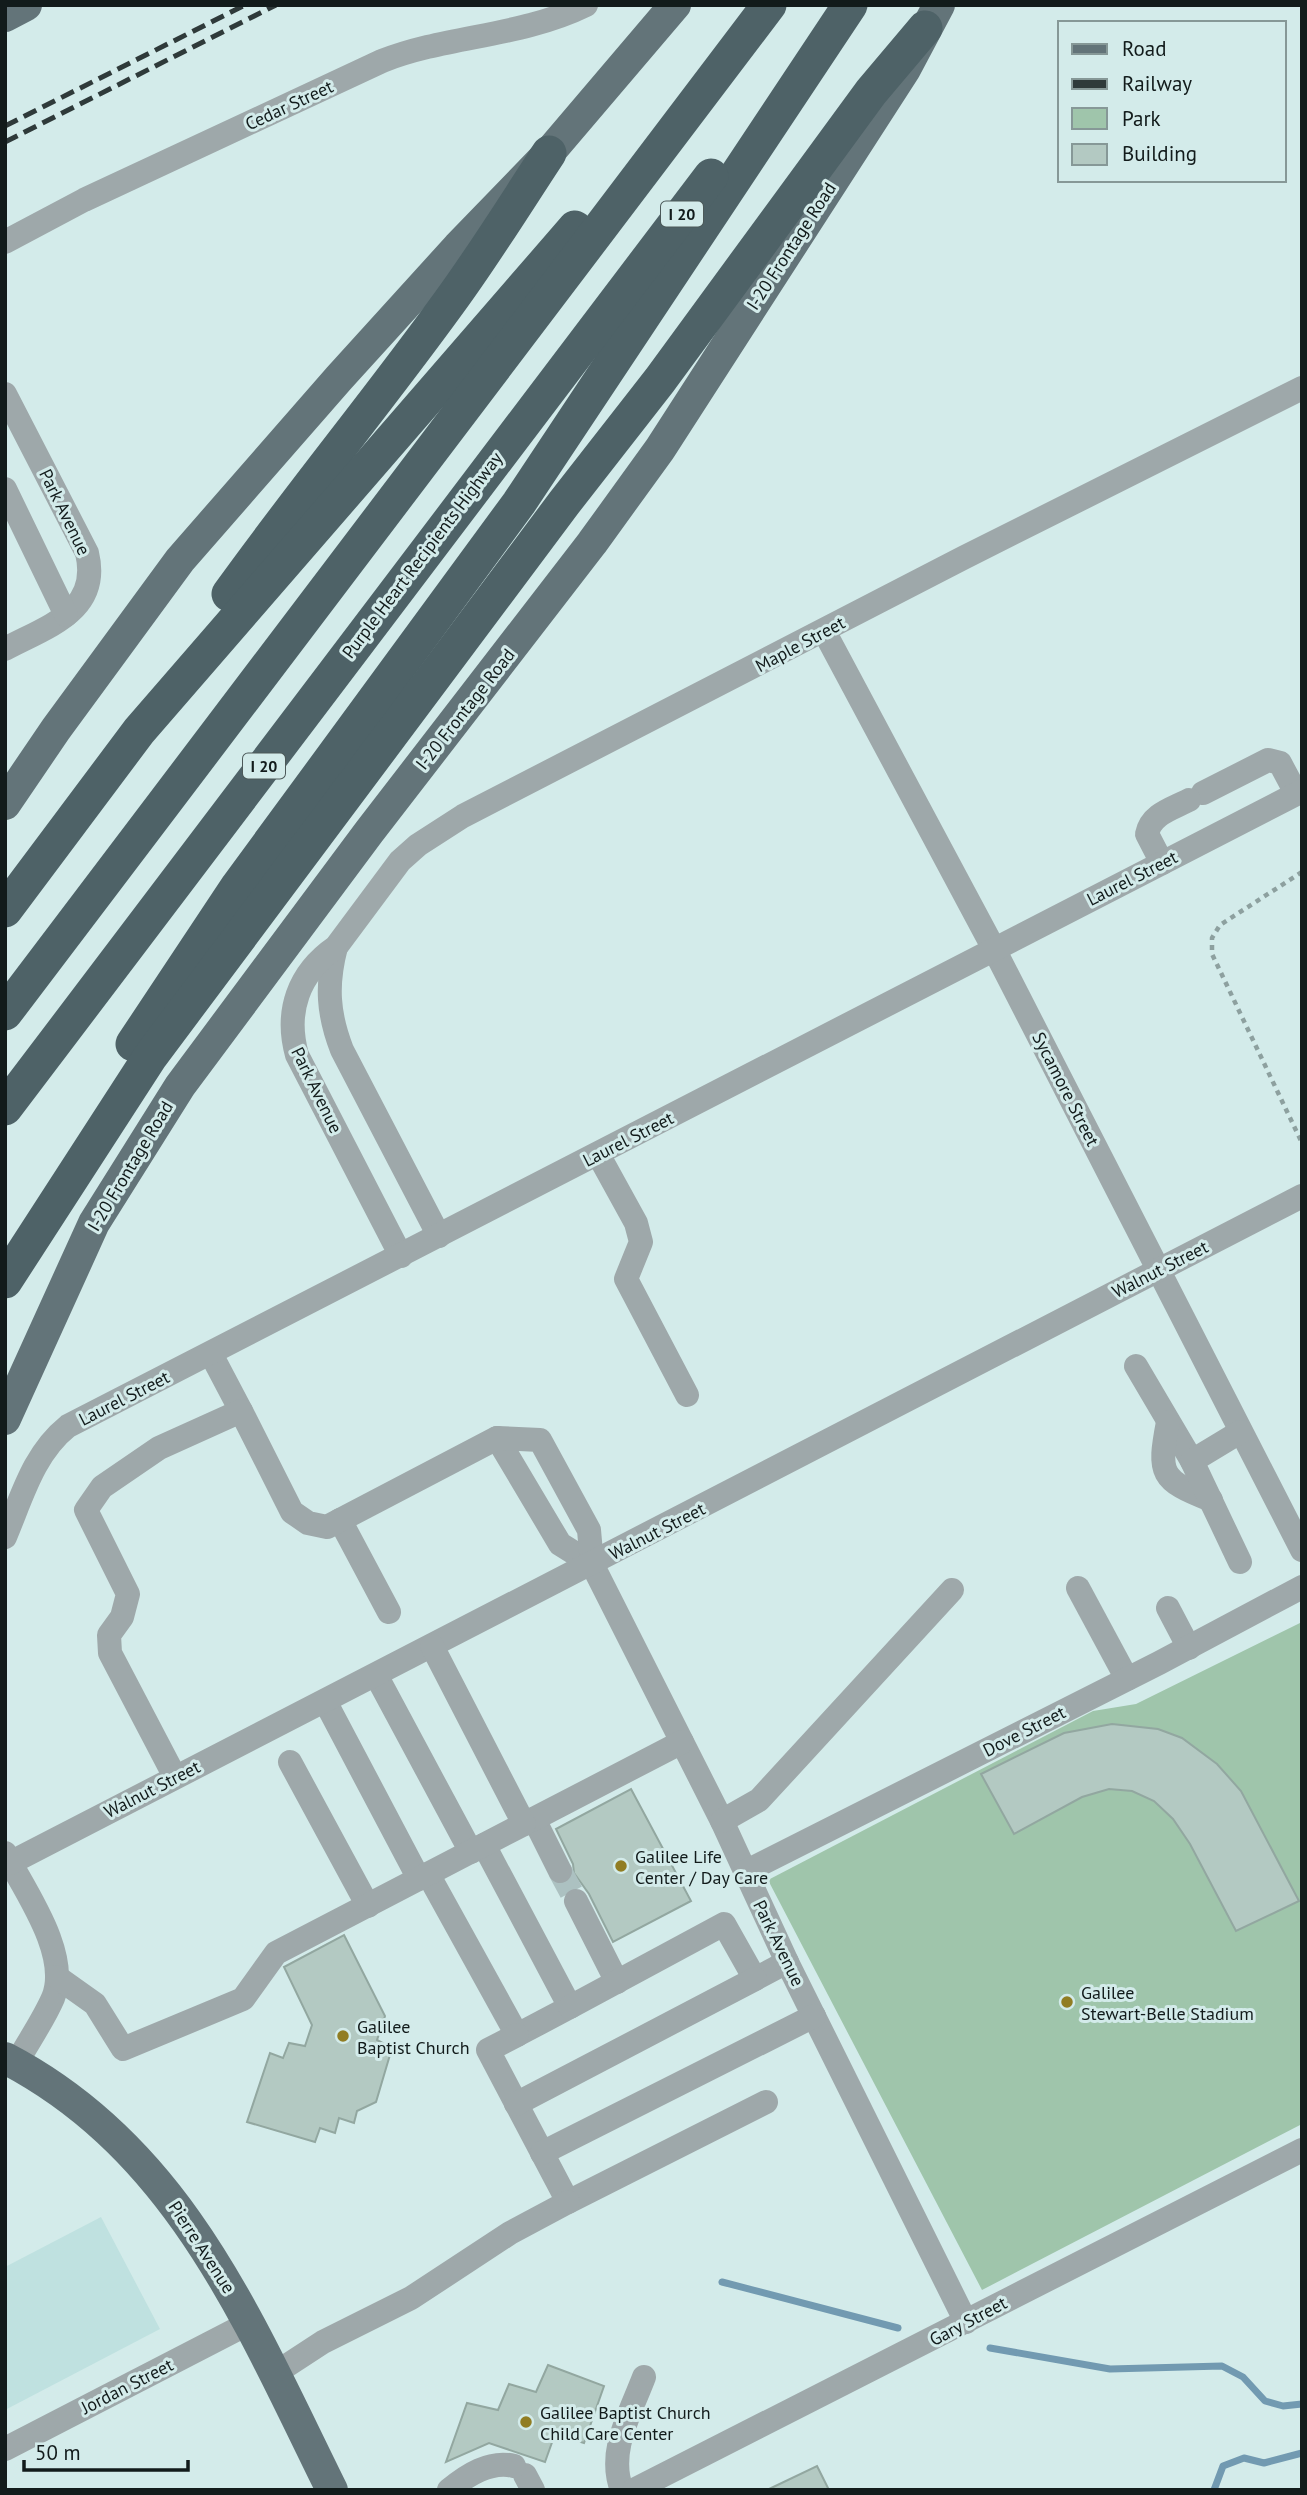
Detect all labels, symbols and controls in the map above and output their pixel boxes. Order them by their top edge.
legend [1058,21,1286,182]
text: Road [1122,35,1166,62]
text: Railway [1122,70,1192,97]
street label: Cedar Street [241,75,337,135]
text: Park [1122,105,1161,132]
text: Building [1122,140,1197,167]
street label: I-20 Frontage Road [741,178,841,314]
road number: I 20 [661,202,703,227]
street label: Purple Heart Recipients Highway [337,447,508,663]
street label: Park Avenue [34,465,96,559]
street label: Maple Street [751,611,849,677]
street label: I-20 Frontage Road [410,644,520,774]
road number: I 20 [243,754,285,778]
street label: Laurel Street [1083,845,1181,911]
street label: Sycamore Street [1027,1028,1105,1150]
street label: Park Avenue [286,1043,348,1137]
street label: I-20 Frontage Road [82,1097,178,1235]
street label: Laurel Street [579,1106,677,1172]
street label: Walnut Street [1108,1235,1212,1303]
street label: Laurel Street [75,1365,173,1431]
street label: Walnut Street [605,1497,709,1565]
street label: Dove Street [979,1700,1069,1762]
street label: Walnut Street [100,1755,204,1823]
place label: Galilee Life Center / Day Care [635,1845,768,1889]
marker: Galilee Life Center / Day Care [613,1858,629,1874]
street label: Park Avenue [748,1896,810,1990]
place label: Galilee Stewart-Belle Stadium [1081,1981,1254,2025]
marker: Galilee Stewart-Belle Stadium [1059,1994,1075,2010]
place label: Galilee Baptist Church [357,2015,470,2059]
marker: Galilee Baptist Church [335,2028,351,2044]
street label: Pierre Avenue [164,2196,240,2298]
street label: Gary Street [925,2291,1011,2351]
street label: Jordan Street [76,2353,177,2419]
place label: Galilee Baptist Church Child Care Center [540,2401,711,2445]
marker: Galilee Baptist Church Child Care Center [518,2414,534,2430]
scale bar [24,2428,189,2472]
text: 50 m [35,2439,81,2466]

